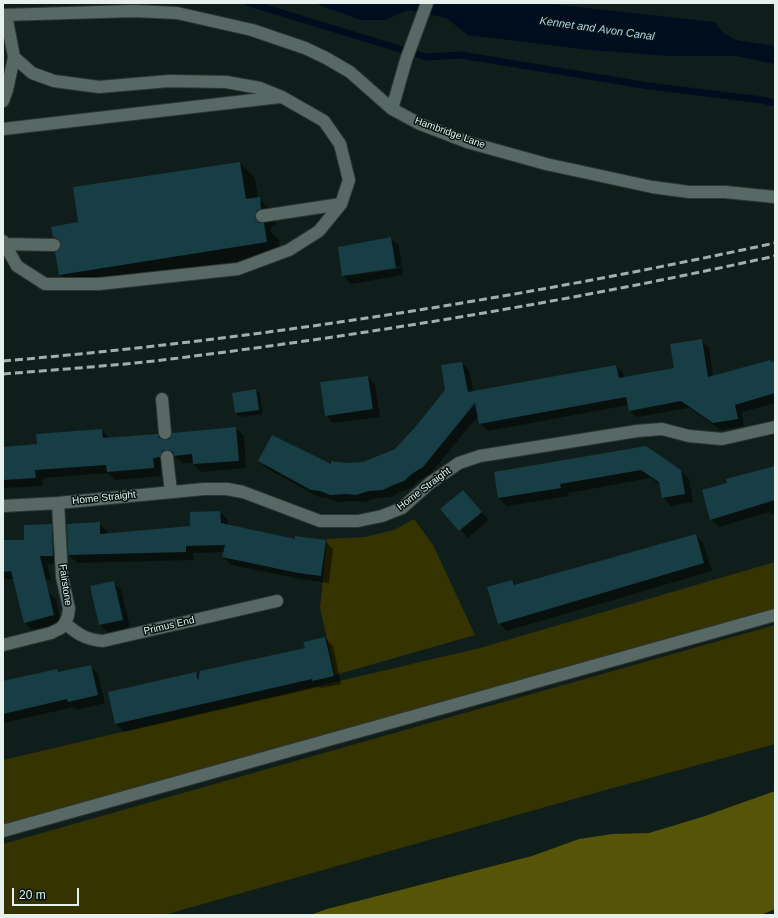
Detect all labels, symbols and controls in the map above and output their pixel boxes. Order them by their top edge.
water label: Kennet and Avon Canal [539,14,655,44]
street label: Hambridge Lane [413,115,487,151]
street label: Home Straight [395,465,453,513]
street label: Home Straight [72,489,136,507]
street label: Fairstone [56,564,74,606]
street label: Primus End [142,614,196,638]
scale bar [14,880,81,906]
text: 20 m [19,888,46,902]

